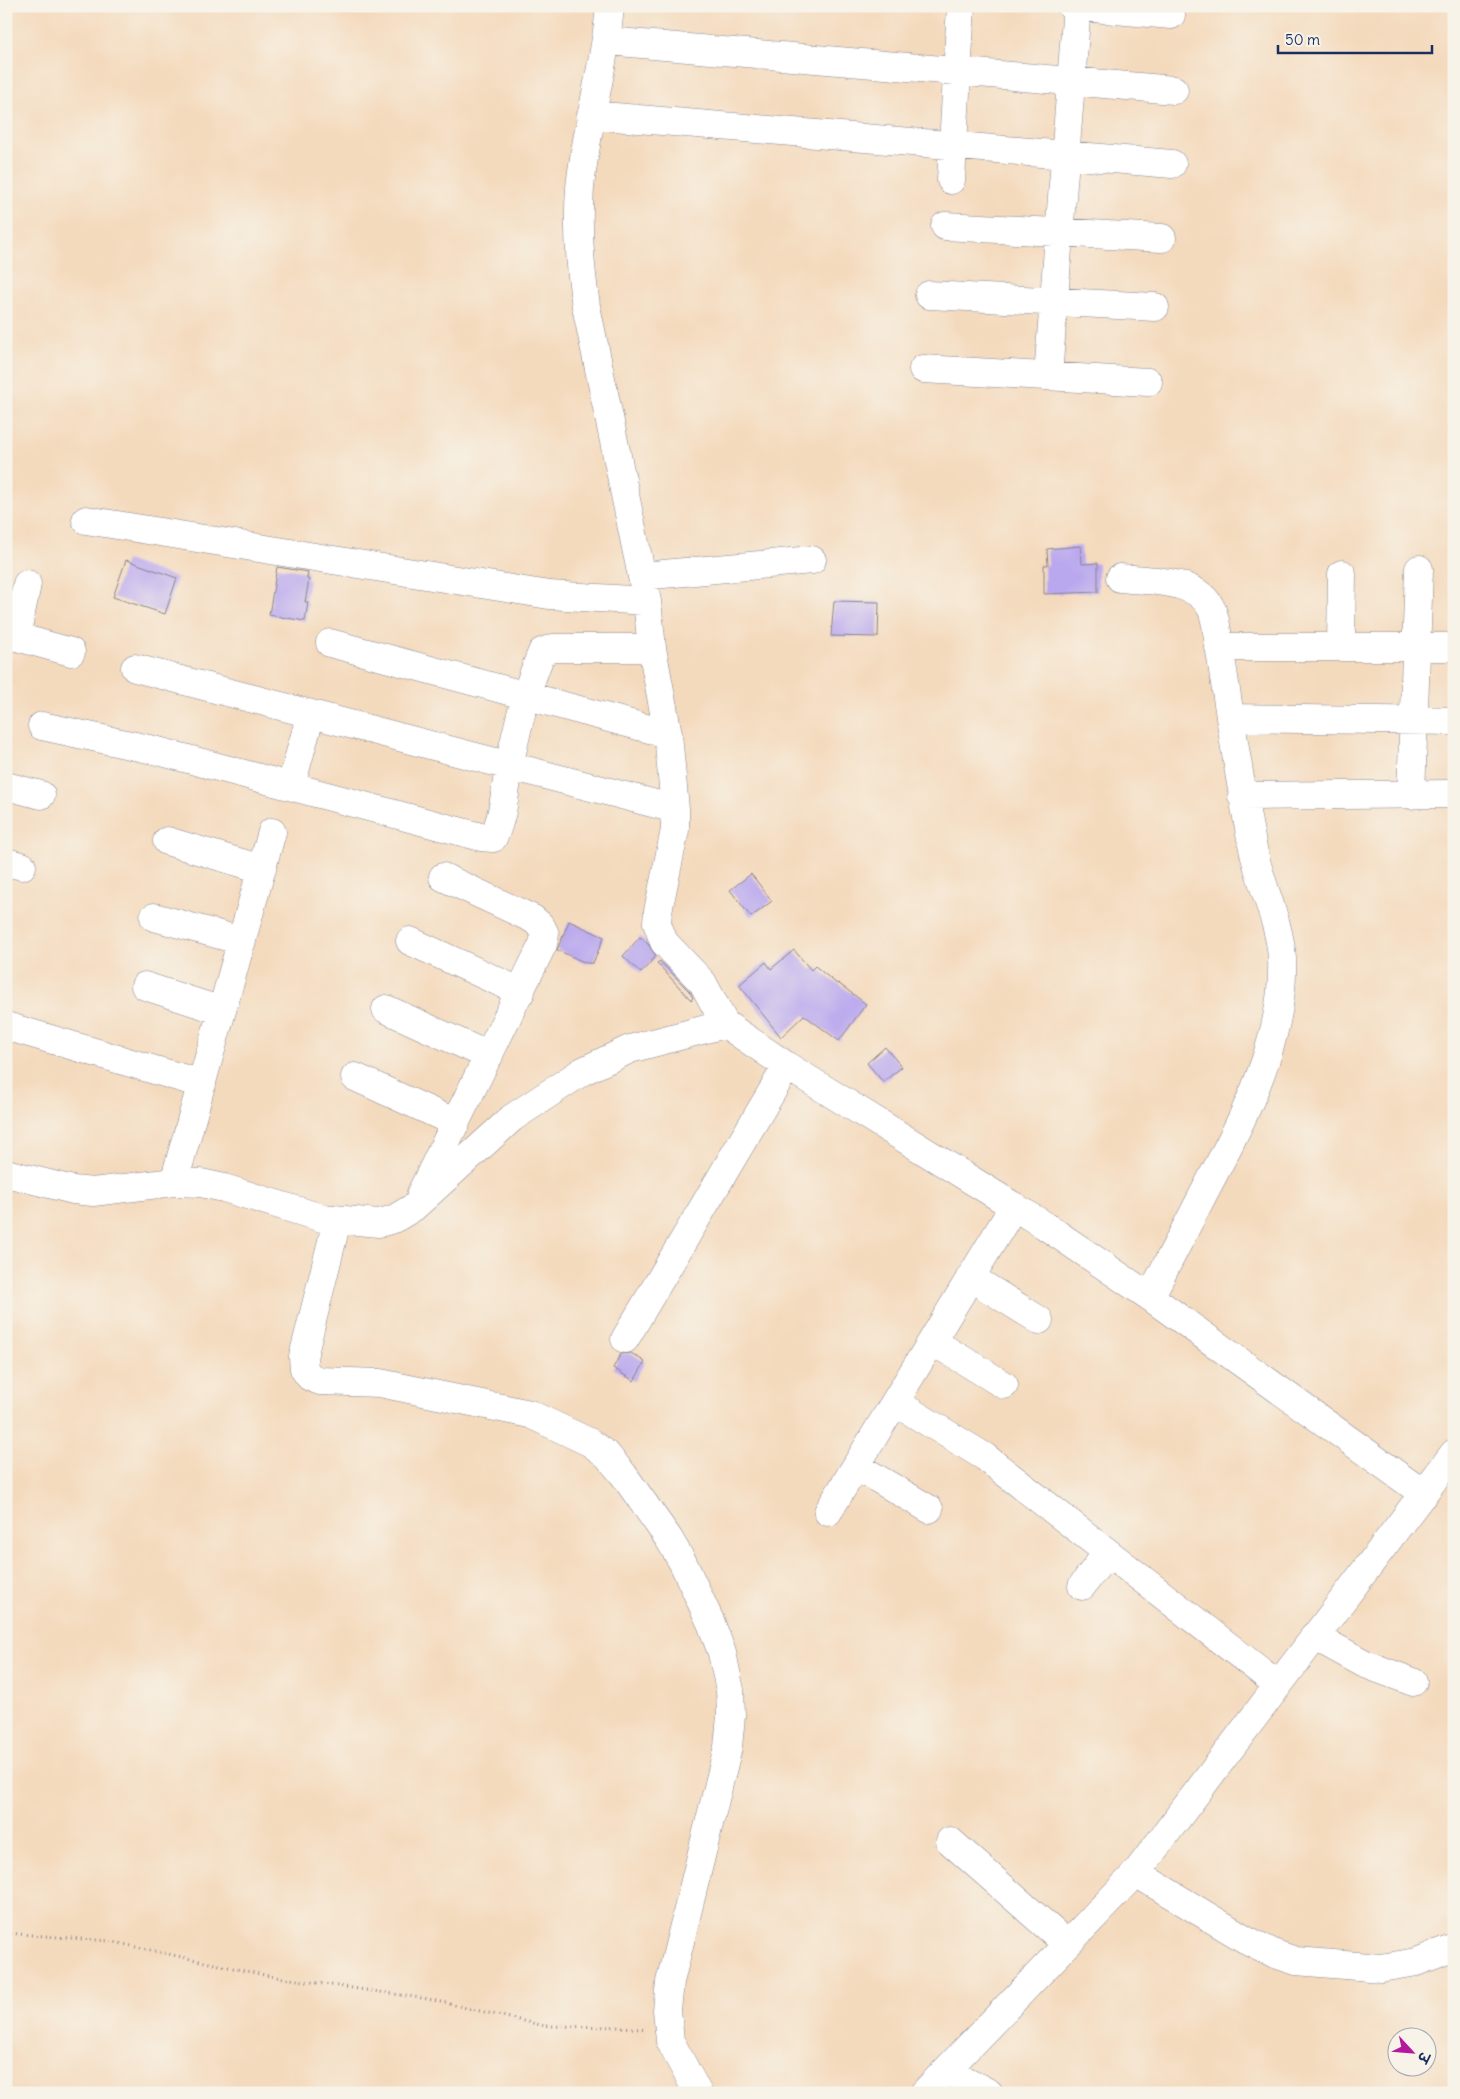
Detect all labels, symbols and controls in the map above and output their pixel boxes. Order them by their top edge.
scale bar [1278,22,1431,54]
text: 50 m [1285,30,1320,49]
north arrow [1388,2026,1438,2076]
text: उ [1413,2048,1435,2067]

